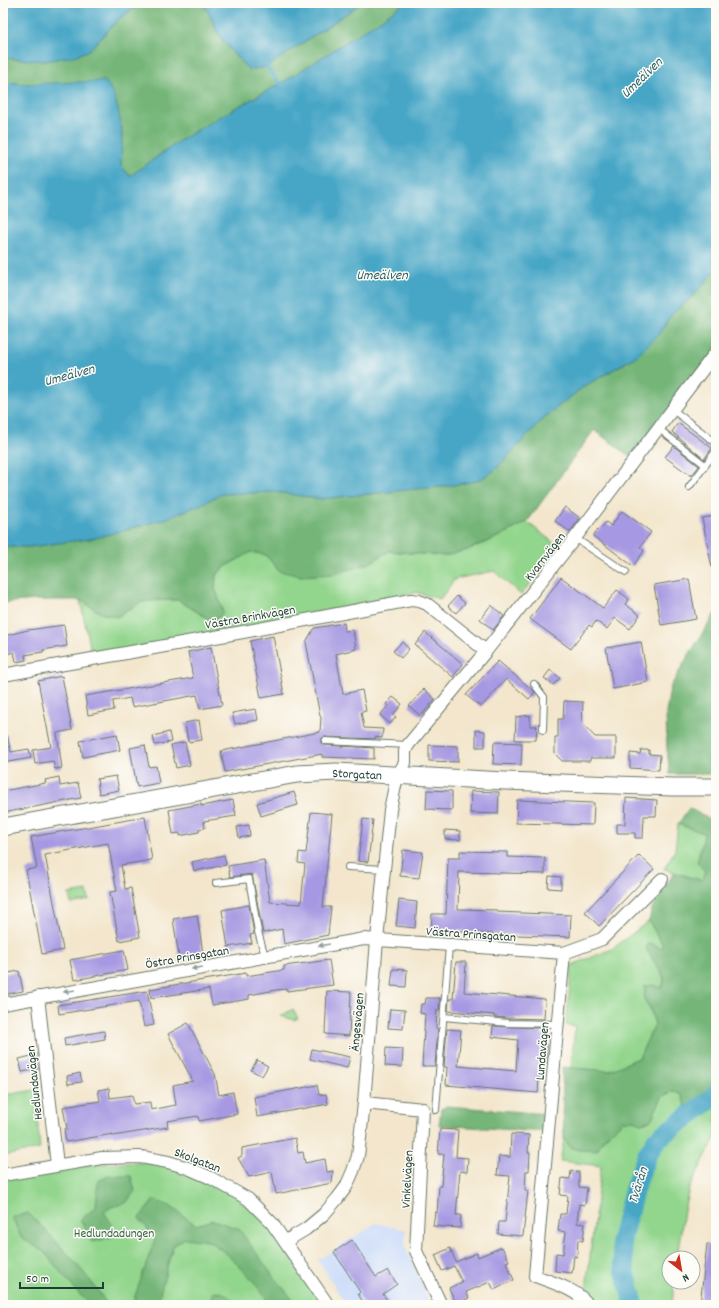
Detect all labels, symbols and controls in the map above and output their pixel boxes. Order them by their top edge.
water label: Umeälven [617,53,668,103]
water label: Umeälven [356,266,408,286]
water label: Umeälven [42,359,97,392]
street label: Kvarnvägen [521,529,571,586]
street label: Västra Brinkvägen [204,601,297,636]
street label: Storgatan [332,765,382,786]
street label: Västra Prinsgatan [425,923,516,948]
street label: Östra Prinsgatan [144,942,231,975]
one-way arrow [318,943,331,949]
one-way arrow [190,966,203,972]
one-way arrow [63,989,75,995]
street label: Ängesvägen [346,992,371,1052]
street label: Lundavägen [531,1021,556,1081]
street label: Hedlundavägen [22,1045,49,1121]
street label: Skolgatan [171,1144,223,1179]
street label: Vinkelvägen [397,1150,420,1209]
water label: Tvärån [624,1164,654,1206]
park label: Hedlundadungen [74,1225,154,1244]
north arrow [661,1250,701,1290]
scale bar [20,1264,103,1290]
text: N [678,1269,692,1285]
text: 50 m [26,1271,49,1288]

